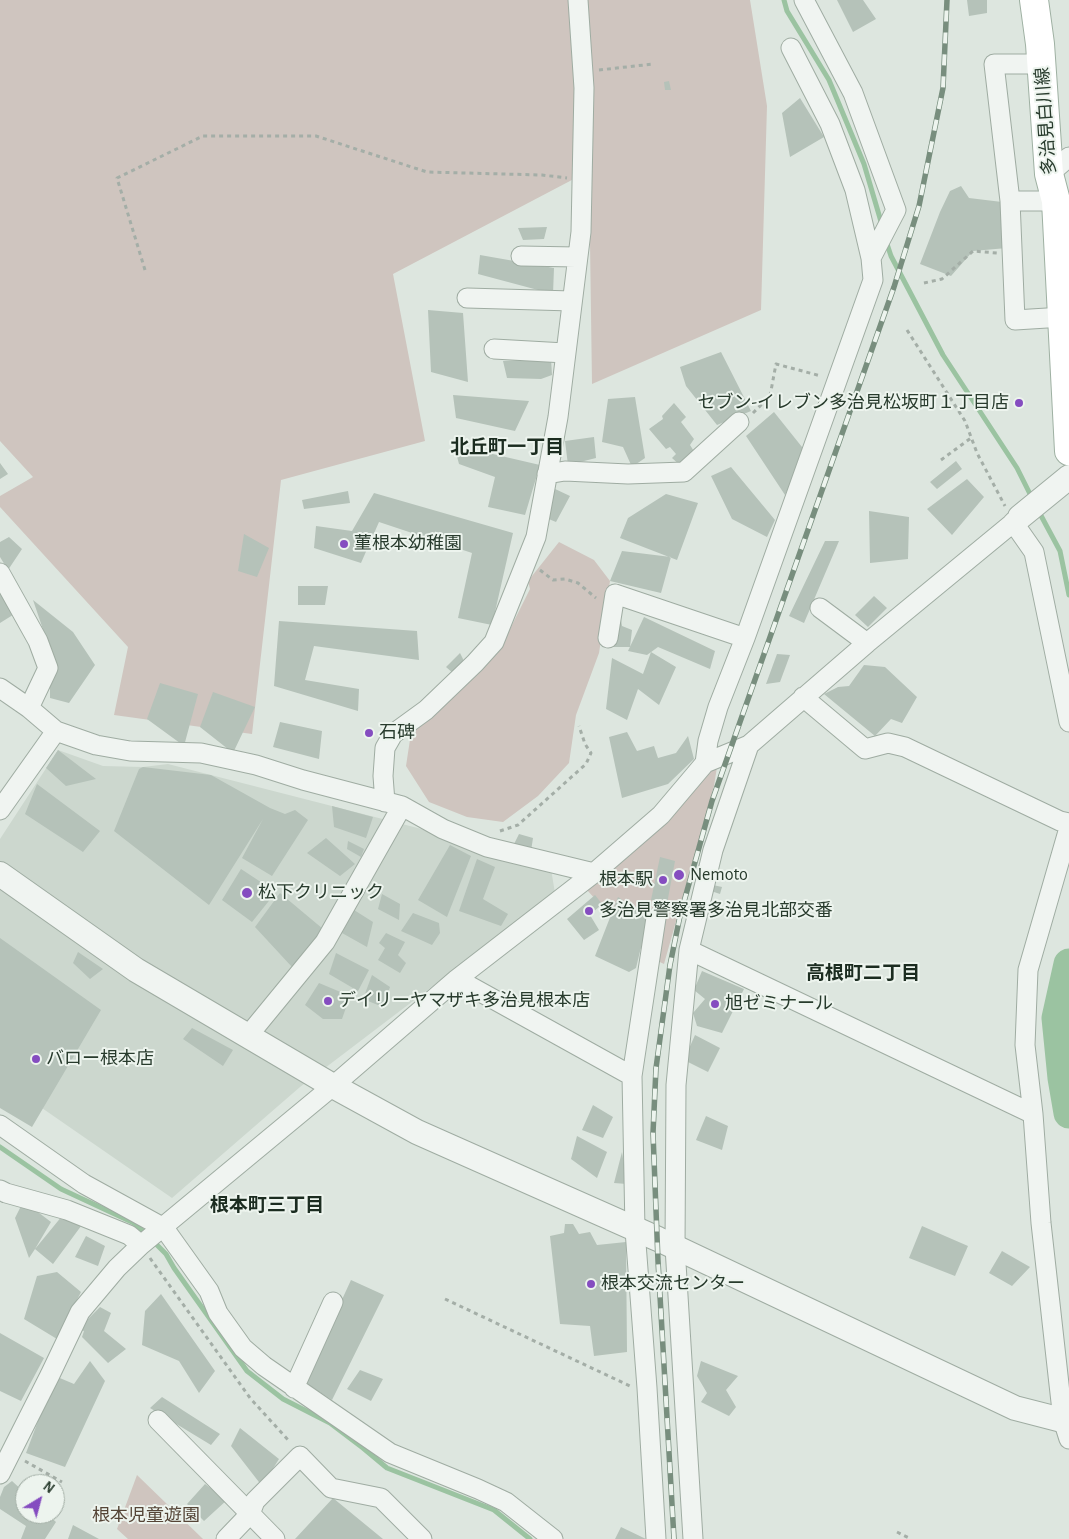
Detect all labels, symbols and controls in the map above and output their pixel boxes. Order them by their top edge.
street label: 多治見白川線 [1031,66,1061,176]
place label: セブン-イレブン多治見松坂町１丁目店 [697,392,1009,414]
marker: セブン-イレブン多治見松坂町１丁目店 [1013,397,1025,409]
district label: 北丘町一丁目 [450,436,564,458]
place label: 菫根本幼稚園 [354,533,462,555]
marker: 菫根本幼稚園 [338,538,350,550]
place label: 石碑 [379,722,415,744]
marker: 石碑 [363,727,375,739]
place label: Nemoto [690,864,748,886]
marker: Nemoto [672,868,686,882]
place label: 根本駅 [599,869,653,891]
marker: 根本駅 [657,874,669,886]
place label: 松下クリニック [258,882,384,904]
marker: 松下クリニック [240,886,254,900]
place label: 多治見警察署多治見北部交番 [599,900,833,922]
marker: 多治見警察署多治見北部交番 [583,905,595,917]
district label: 高根町二丁目 [806,962,920,984]
place label: デイリーヤマザキ多治見根本店 [338,990,590,1012]
place label: 旭ゼミナール [725,993,833,1015]
marker: デイリーヤマザキ多治見根本店 [322,995,334,1007]
marker: 旭ゼミナール [709,998,721,1010]
place label: バロー根本店 [46,1048,154,1070]
marker: バロー根本店 [30,1053,42,1065]
district label: 根本町三丁目 [210,1194,324,1216]
place label: 根本交流センター [601,1273,745,1295]
marker: 根本交流センター [585,1278,597,1290]
north arrow [15,1474,65,1524]
text: N [40,1479,57,1496]
park label: 根本児童遊園 [92,1505,200,1527]

